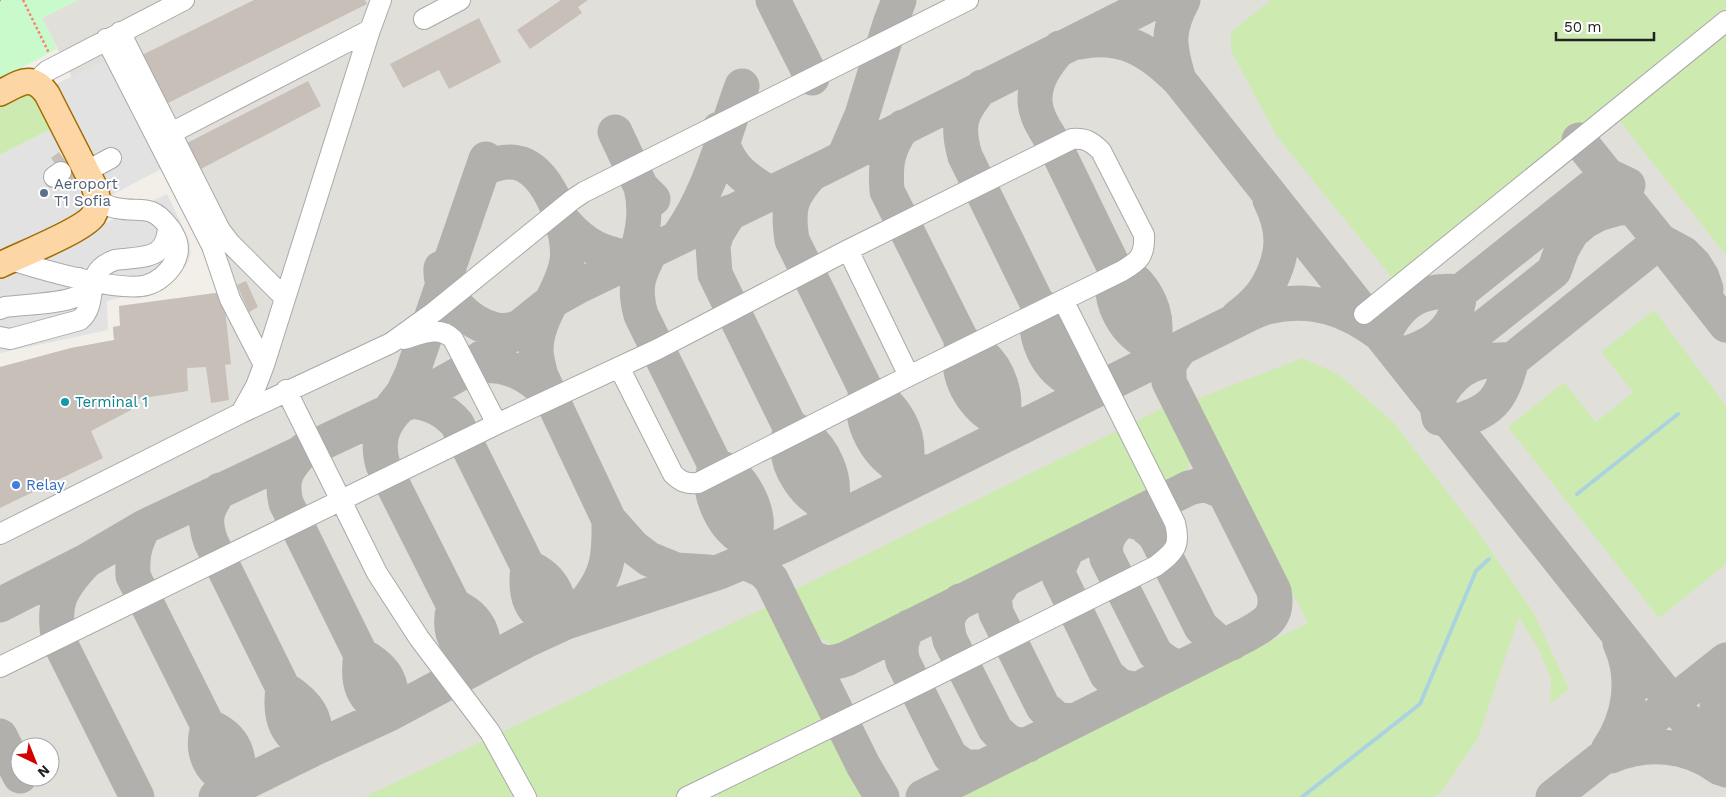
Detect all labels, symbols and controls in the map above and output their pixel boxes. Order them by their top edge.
scale bar [1556,10,1654,42]
text: 50 m [1564,18,1601,36]
place label: Aeroport T1 Sofia [54,175,118,210]
marker: Aeroport T1 Sofia [38,187,50,199]
place label: Terminal 1 [75,393,148,411]
marker: Terminal 1 [59,396,71,408]
place label: Relay [26,476,65,494]
marker: Relay [10,479,22,491]
north arrow [10,737,60,787]
text: N [35,762,53,781]

